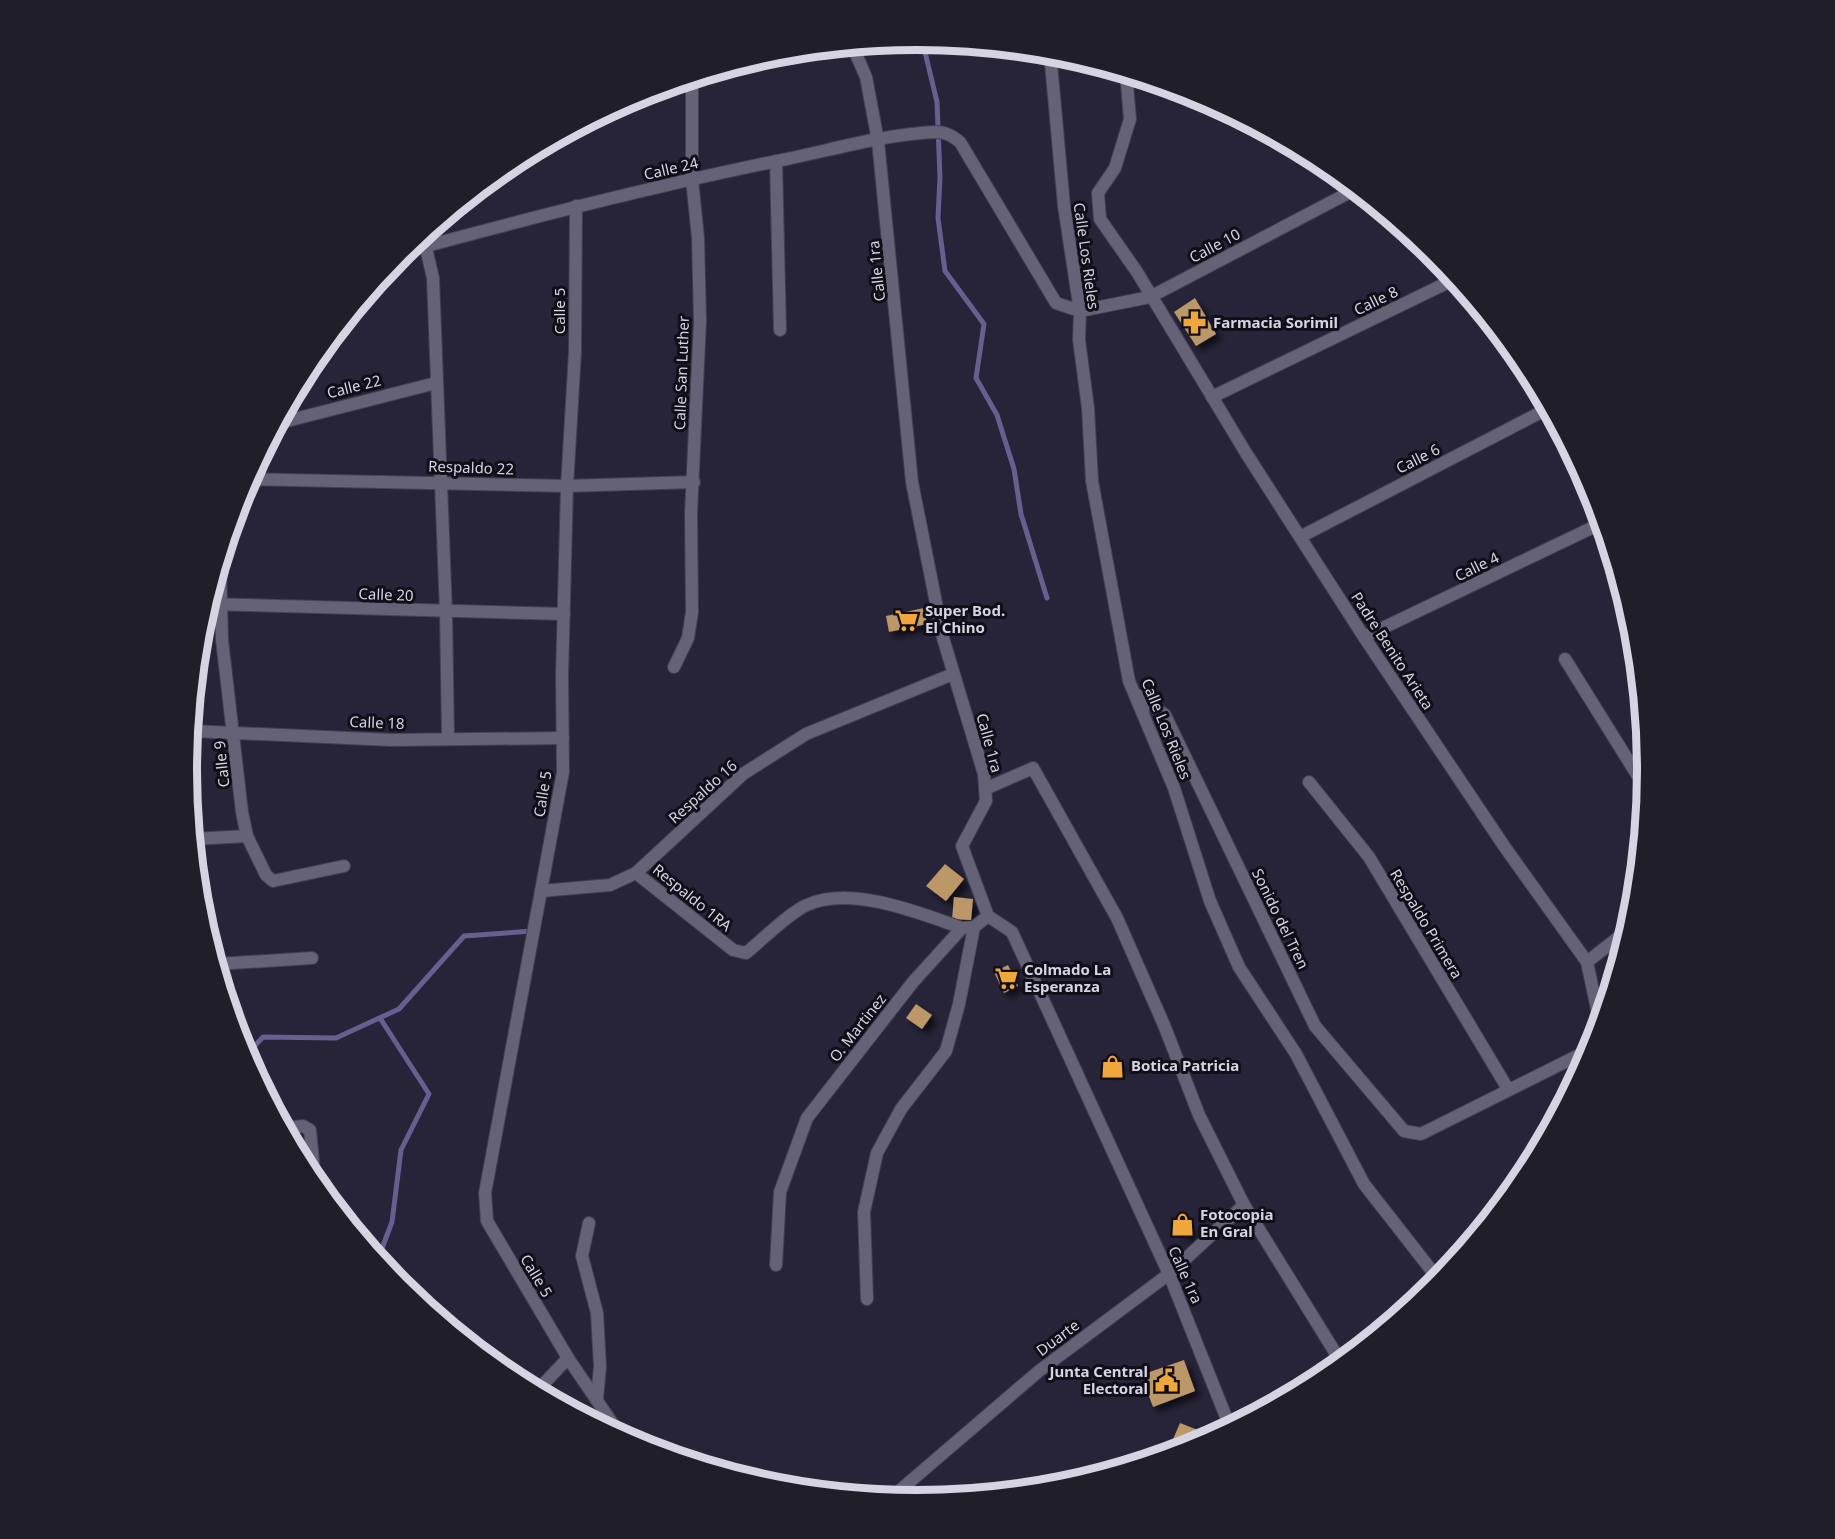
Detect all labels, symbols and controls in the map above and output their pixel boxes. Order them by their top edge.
street label: Calle 24 [642,152,700,184]
street label: Calle Los Rieles [1070,201,1104,310]
street label: Calle 10 [1185,223,1244,267]
street label: Calle 1ra [863,240,889,302]
street label: Calle 8 [1350,281,1401,319]
street label: Calle 5 [549,288,569,334]
pharmacy icon: Farmacia Sorimil [1182,310,1208,336]
place label: Farmacia Sorimil [1213,312,1338,332]
street label: Calle San Luther [669,316,693,430]
street label: Calle 22 [325,370,383,402]
street label: Calle 6 [1392,439,1443,478]
street label: Respaldo 22 [428,456,514,478]
street label: Calle 4 [1451,547,1502,585]
street label: Calle 20 [358,583,414,605]
street label: Padre Benito Arieta [1347,588,1438,713]
place label: Super Bod. El Chino [925,600,1005,637]
supermarket icon: Super Bod. El Chino [894,607,920,633]
street label: Calle Los Rieles [1138,675,1196,782]
street label: Calle 18 [349,711,405,733]
street label: Calle 1ra [972,711,1008,775]
street label: Calle 9 [209,740,233,788]
street label: Respaldo 16 [664,755,741,827]
street label: Calle 5 [528,769,556,818]
street label: Respaldo 1RA [649,859,737,936]
street label: Sonido del Tren [1248,865,1314,972]
street label: Respaldo Primera [1386,865,1468,982]
place label: Colmado La Esperanza [1024,959,1111,996]
supermarket icon: Colmado La Esperanza [993,966,1019,992]
street label: O. Martinez [824,989,890,1066]
shop icon: Botica Patricia [1100,1053,1126,1079]
place label: Botica Patricia [1131,1055,1239,1075]
place label: Fotocopia En Gral [1200,1204,1274,1241]
shop icon: Fotocopia En Gral [1169,1211,1195,1237]
street label: Calle 1ra [1164,1243,1207,1306]
street label: Calle 5 [516,1250,557,1301]
street label: Duarte [1032,1315,1083,1360]
place label: Junta Central Electoral [1047,1361,1148,1398]
public building icon: Junta Central Electoral [1153,1368,1179,1394]

